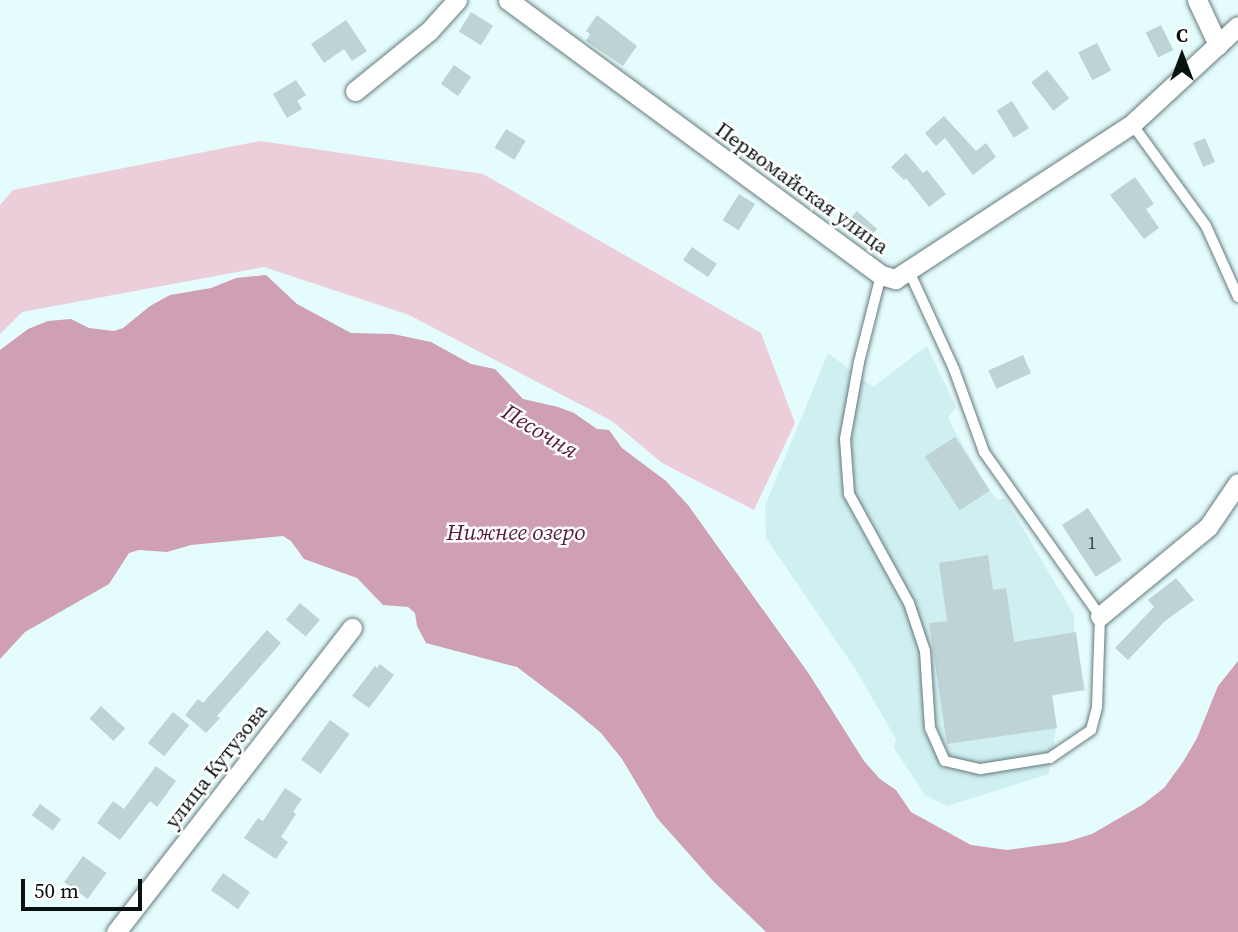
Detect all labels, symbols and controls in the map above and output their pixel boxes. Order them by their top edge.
north arrow [1147,21,1217,91]
text: С [1176,22,1188,48]
street label: Первомайская улица [710,117,894,259]
water label: Песочня [497,398,583,464]
water label: Нижнее озеро [447,518,585,546]
house number: 1 [1088,532,1096,554]
street label: улица Кутузова [159,699,273,833]
scale bar [24,866,145,910]
text: 50 m [34,876,79,905]

